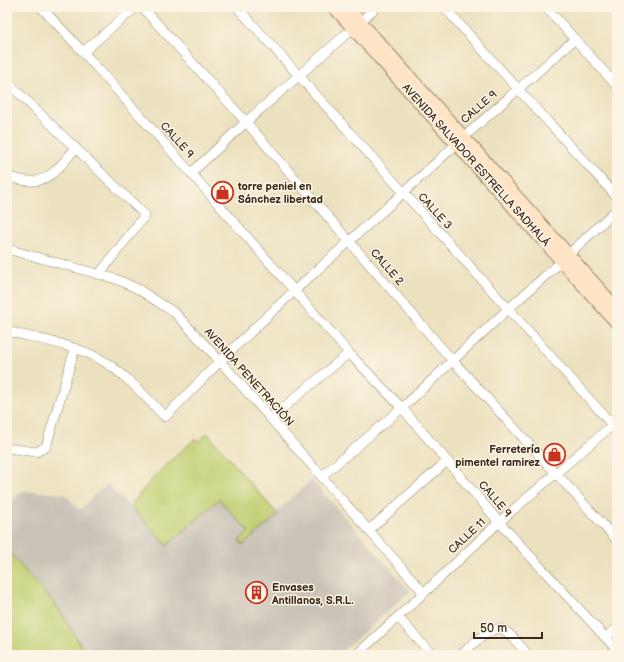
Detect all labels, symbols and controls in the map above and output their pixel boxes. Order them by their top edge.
street label: AVENIDA SALVADOR ESTRELLA SADHALÁ [400,80,553,249]
street label: CALLE 9 [458,88,500,126]
street label: CALLE 9 [158,119,196,161]
shop icon: torre peniel en Sánchez libertad [209,179,235,205]
place label: torre peniel en Sánchez libertad [237,180,323,206]
street label: CALLE 3 [415,190,455,232]
street label: CALLE 2 [368,246,407,288]
street label: AVENIDA PENETRACIÓN [202,325,297,429]
shop icon: Ferretería pimentel ramirez [542,442,568,468]
place label: Ferretería pimentel ramirez [455,443,541,469]
street label: CALLE 9 [476,478,514,520]
street label: CALLE 11 [446,516,488,556]
building icon: Envases Antillanos, S.R.L. [243,580,269,606]
place label: Envases Antillanos, S.R.L. [271,581,354,607]
scale bar [474,614,542,640]
text: 50 m [480,621,507,636]

